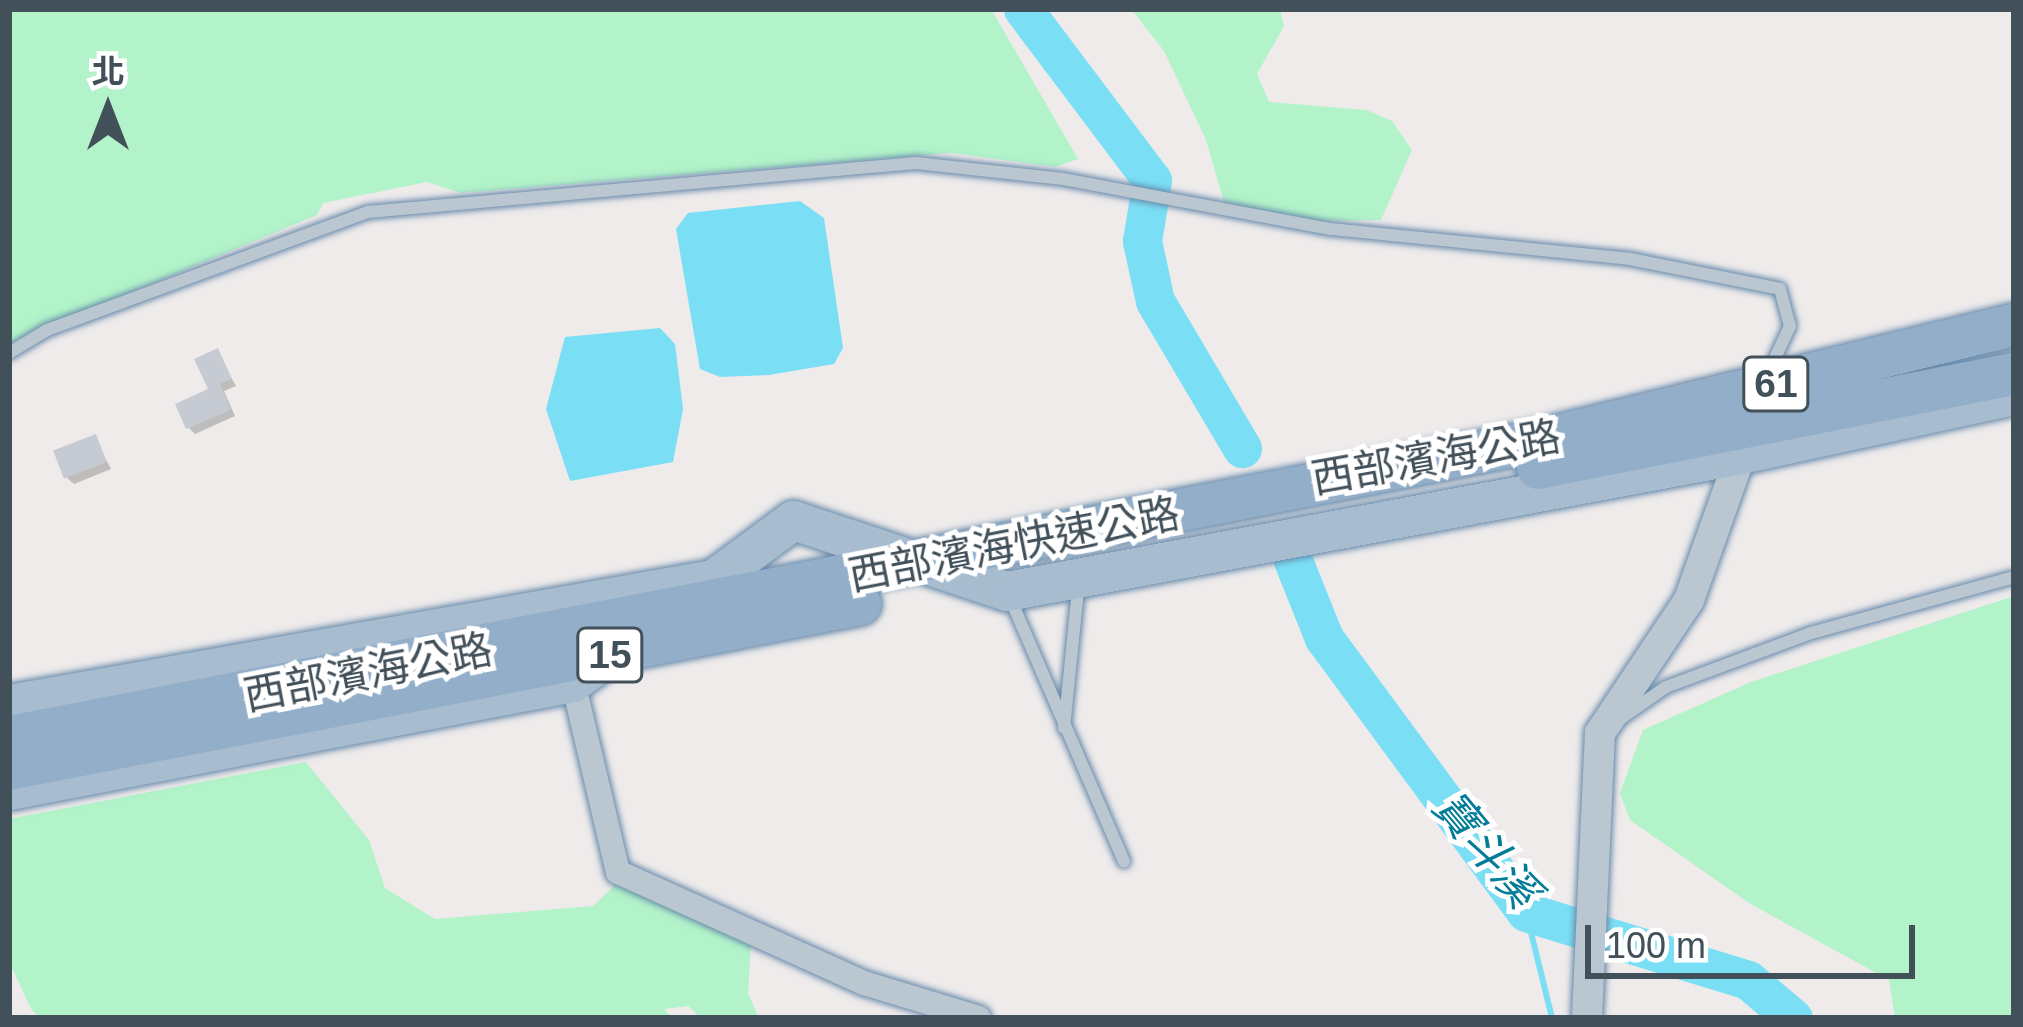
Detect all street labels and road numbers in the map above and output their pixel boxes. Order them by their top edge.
road number: 61 [1740,351,1812,417]
street label: 西部濱海公路 [1308,411,1564,505]
street label: 西部濱海快速公路 [844,488,1184,602]
road number: 15 [574,622,646,688]
street label: 西部濱海公路 [240,624,496,722]

